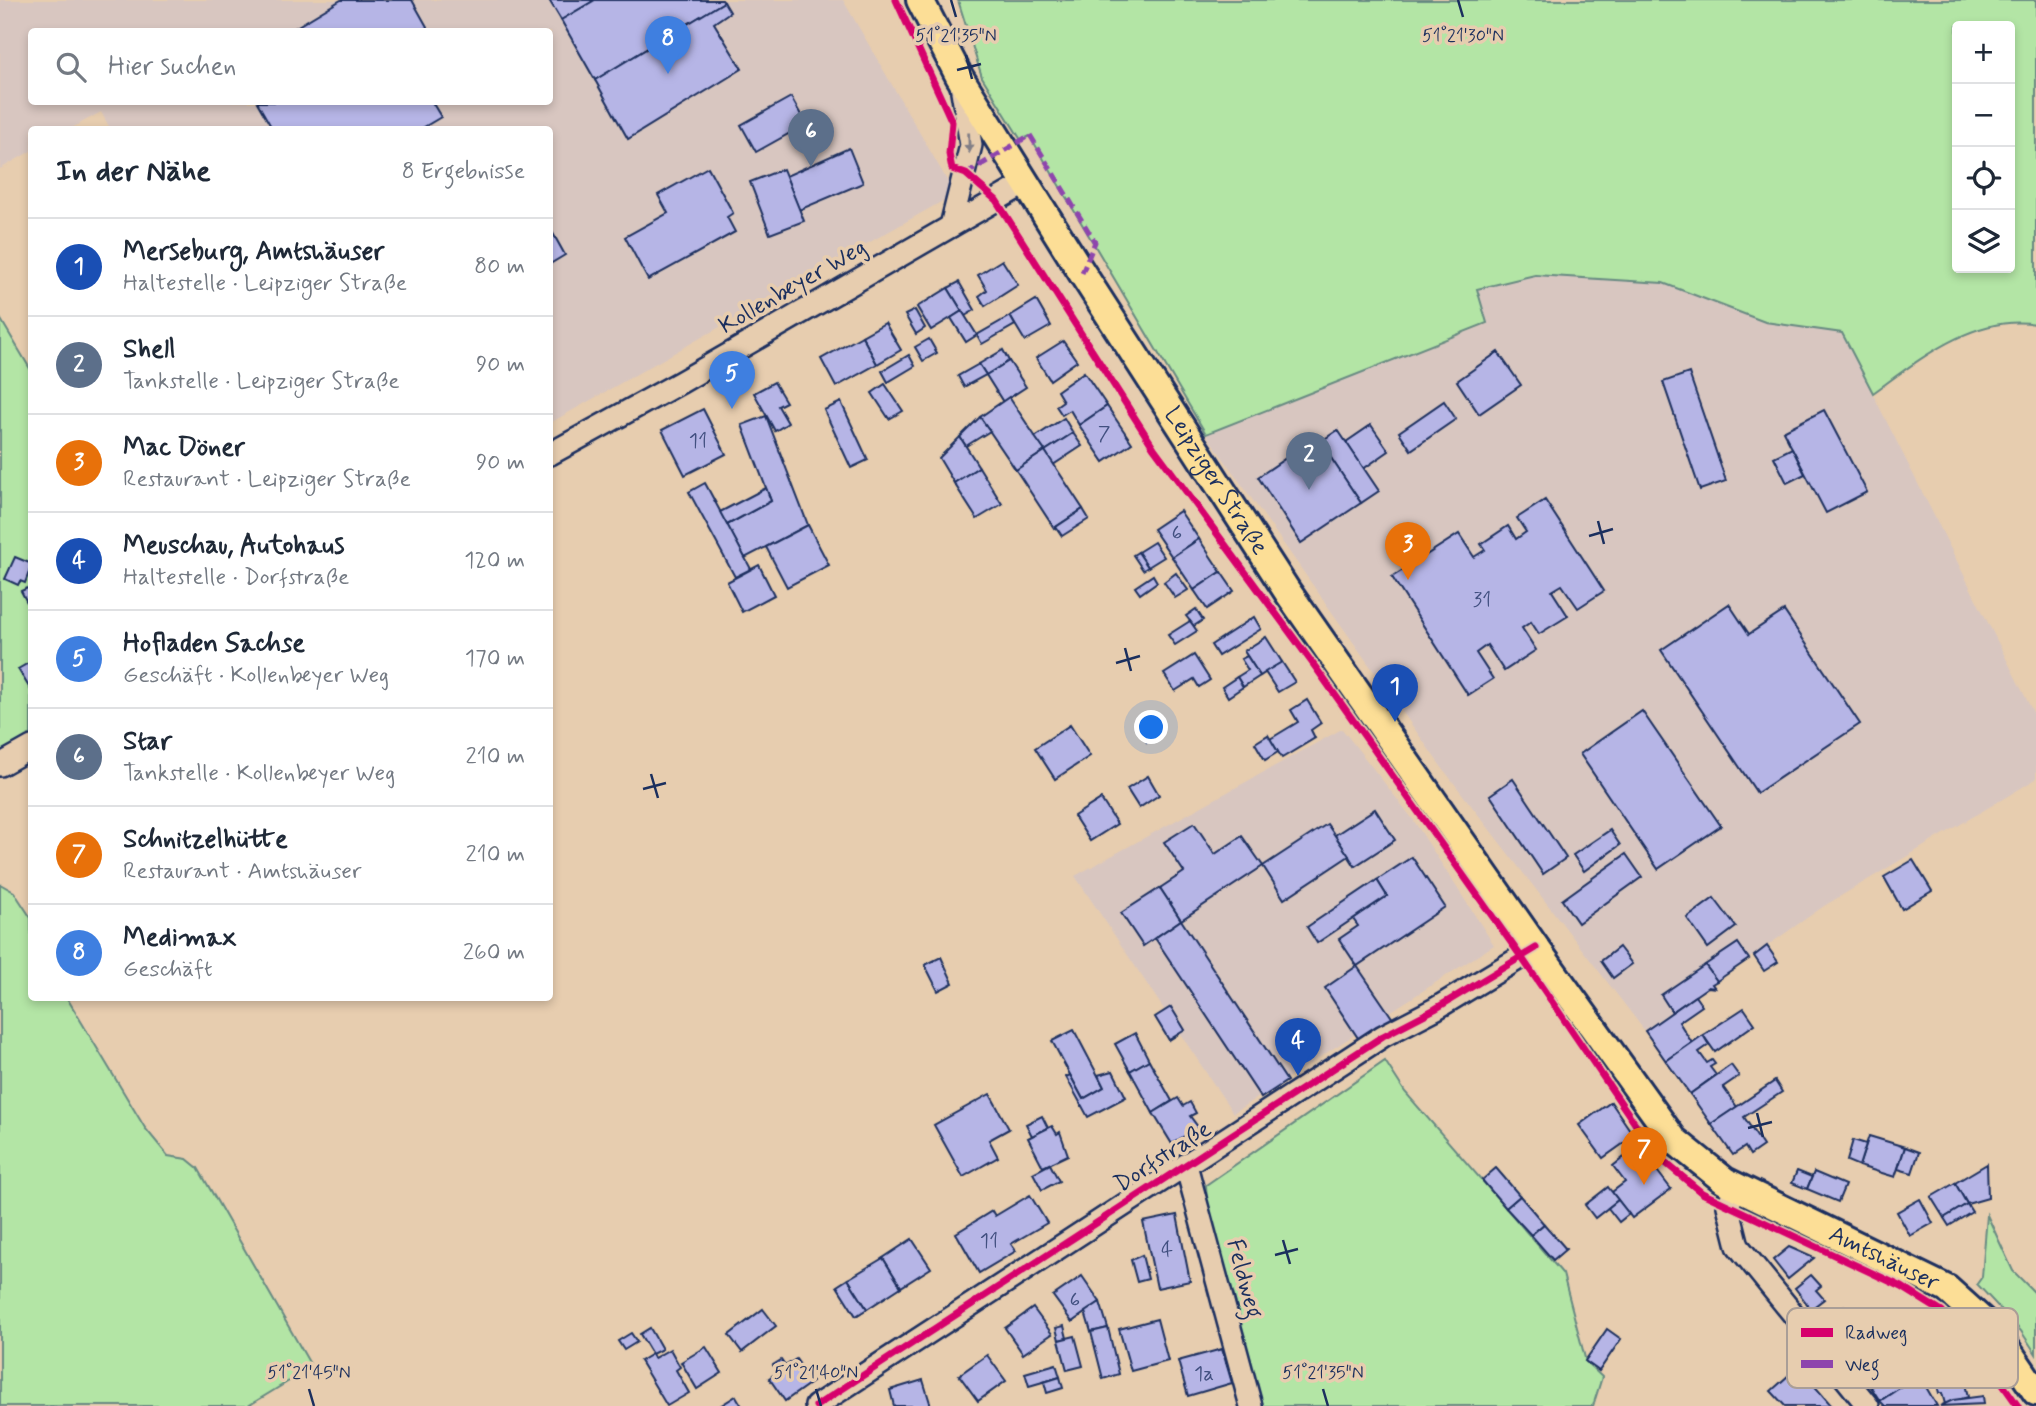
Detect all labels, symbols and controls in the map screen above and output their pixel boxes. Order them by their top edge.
pin: 8 [645,16,691,74]
map controls [1952,21,2015,273]
button: + [1952,21,2015,84]
text: 51°21'35"N [915,24,997,48]
text: 51°21'30"N [1422,24,1504,48]
search box [28,28,553,105]
icon: search [52,48,90,86]
text: Hier suchen [108,50,236,84]
button: − [1952,84,2015,147]
pin: 6 [788,109,834,167]
one-way arrow [964,132,975,154]
button: locate [1952,147,2015,210]
text: In der Nähe [56,152,211,191]
text: 8 Ergebnisse [402,157,525,187]
button: layers [1952,210,2015,273]
street label: Kollenbeyer Weg [714,232,872,342]
text: Merseburg, Amtshäuser [123,235,384,269]
text: 1 [74,252,84,282]
text: 80 m [474,252,525,282]
text: Haltestelle · Leipziger Straße [123,269,407,299]
text: Shell [123,333,175,367]
text: 2 [73,350,85,380]
text: 90 m [476,350,525,380]
pin: 5 [709,351,755,409]
text: Tankstelle · Leipziger Straße [123,367,400,397]
street label: Leipziger Straße [1157,401,1275,561]
house number: 7 [1098,420,1111,448]
house number: 11 [689,427,707,455]
text: Mac Döner [123,431,245,465]
pin: 2 [1286,432,1332,490]
text: 3 [74,448,84,478]
text: 90 m [476,448,525,478]
text: Restaurant · Leipziger Straße [123,465,411,495]
house number: 6 [1172,519,1182,547]
pin: 3 [1385,522,1431,580]
text: Meuschau, Autohaus [123,529,344,563]
text: 4 [72,546,86,576]
text: 120 m [464,546,525,576]
text: Haltestelle · Dorfstraße [123,563,349,593]
house number: 31 [1473,586,1491,614]
text: Hofladen Sachse [123,627,305,661]
text: 5 [72,644,86,674]
text: 170 m [465,644,525,674]
text: Geschäft · Kollenbeyer Weg [123,661,389,691]
pin: 1 [1372,664,1418,722]
your location [1134,710,1168,744]
text: Star [123,725,172,759]
text: 6 [73,742,85,772]
text: 210 m [465,742,525,772]
text: Tankstelle · Kollenbeyer Weg [123,759,395,789]
text: Schnitzelhütte [123,823,288,857]
text: 7 [72,840,86,870]
text: 210 m [465,840,525,870]
text: Restaurant · Amtshäuser [123,857,361,887]
text: Medimax [123,921,236,955]
text: 8 [73,938,85,968]
text: 260 m [463,938,525,968]
text: Geschäft [123,955,213,985]
pin: 4 [1275,1018,1321,1076]
street label: Dorfstraße [1108,1114,1218,1200]
pin: 7 [1621,1127,1667,1185]
street label: Amtshäuser [1824,1218,1944,1298]
house number: 11 [980,1227,998,1255]
house number: 4 [1161,1236,1173,1264]
street label: Feldweg [1216,1236,1269,1323]
house number: 6 [1070,1286,1080,1314]
legend [1787,1308,2018,1388]
text: Radweg [1845,1321,1907,1347]
text: Weg [1845,1353,1880,1381]
house number: 1a [1194,1360,1214,1388]
text: 51°21'45"N [267,1361,351,1385]
text: 51°21'40"N [774,1361,858,1385]
text: 51°21'35"N [1282,1361,1364,1385]

